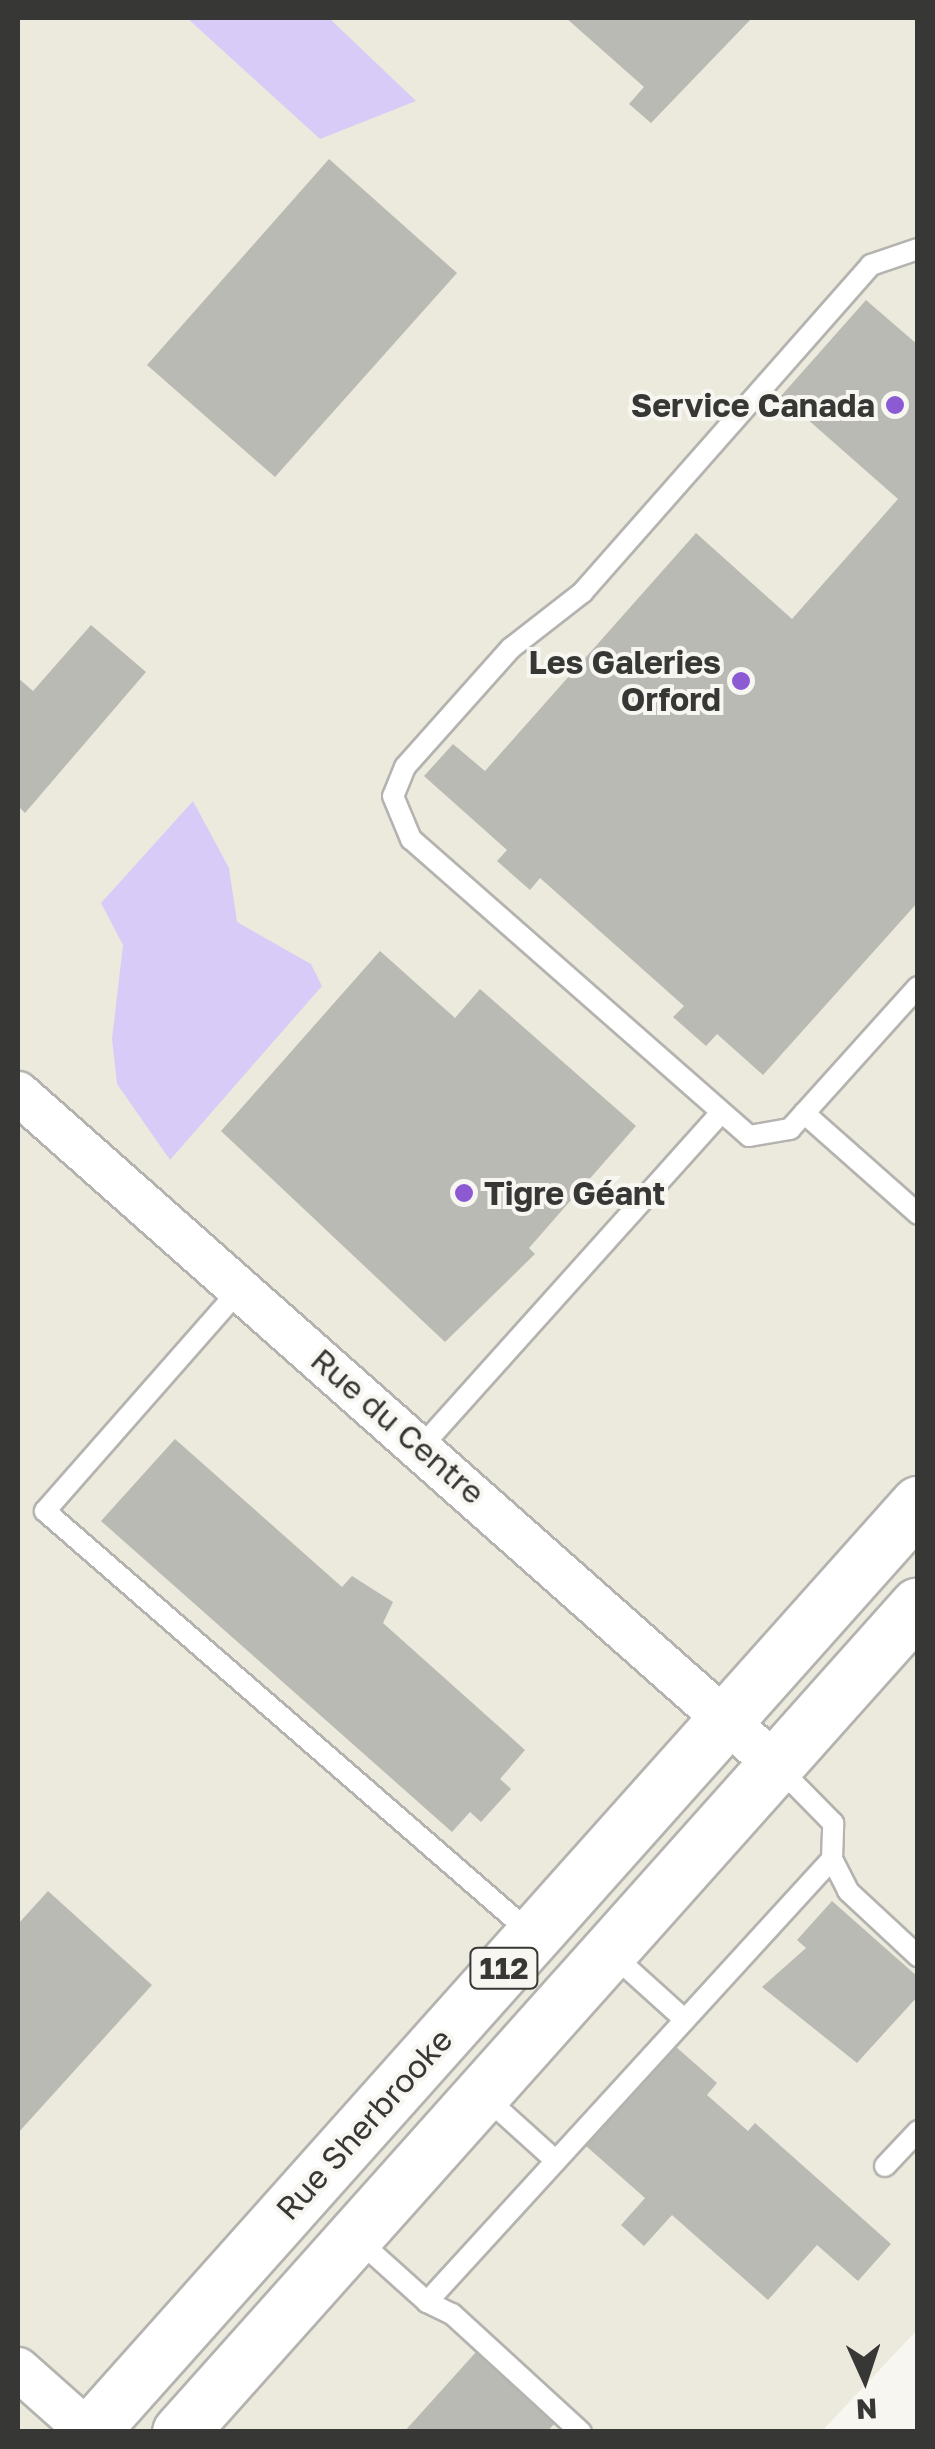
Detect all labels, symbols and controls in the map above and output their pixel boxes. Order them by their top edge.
place label: Service Canada [631,386,875,424]
marker: Service Canada [884,394,906,416]
place label: Les Galeries Orford [528,644,721,719]
marker: Les Galeries Orford [730,670,752,692]
place label: Tigre Géant [484,1174,665,1212]
marker: Tigre Géant [453,1182,475,1204]
street label: Rue du Centre [303,1340,493,1512]
road number: 112 [469,1943,539,1993]
street label: Rue Sherbrooke [268,2020,460,2228]
north arrow [815,2329,915,2429]
text: N [855,2392,878,2426]

